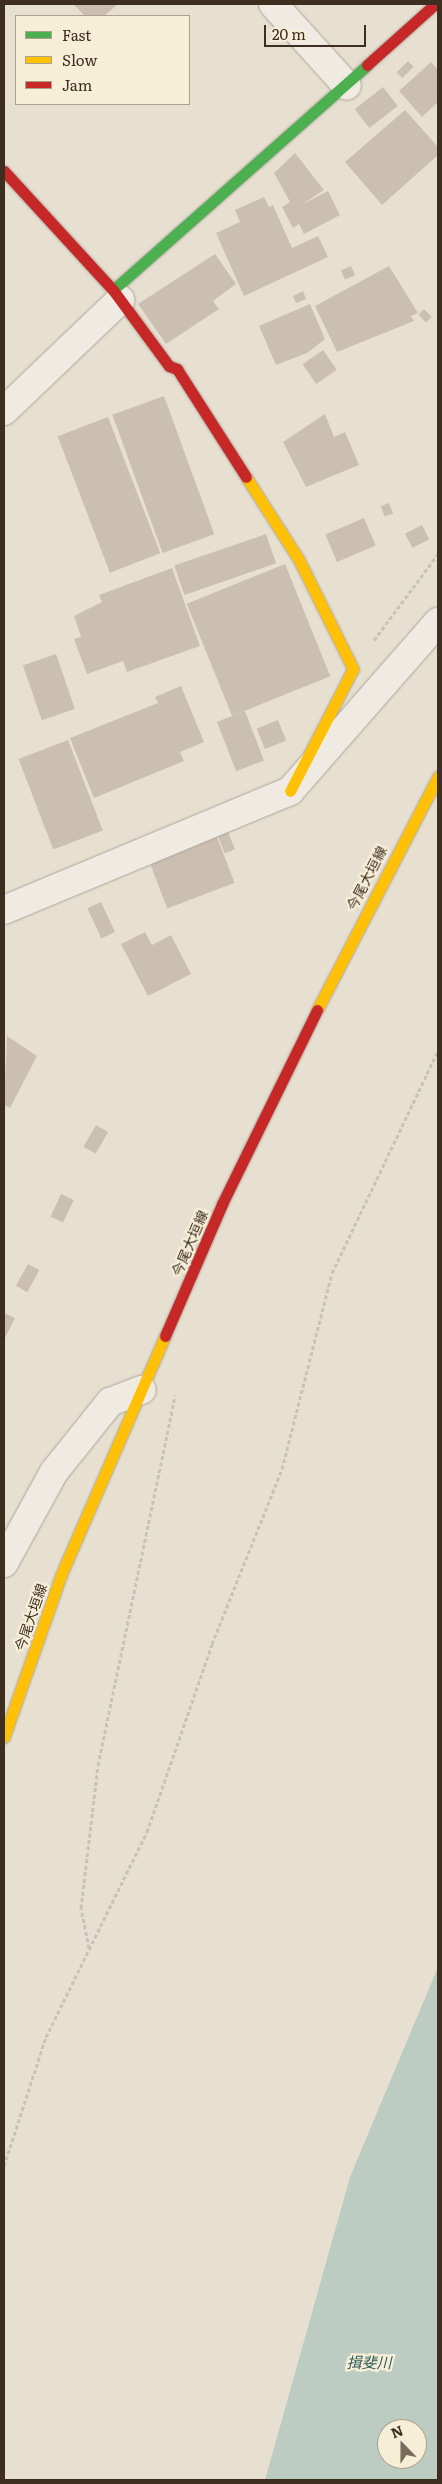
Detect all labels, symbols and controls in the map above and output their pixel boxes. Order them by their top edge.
legend [15,15,190,105]
scale bar [267,15,370,47]
text: 20 m [272,22,306,45]
text: Fast [62,23,91,46]
text: Slow [62,48,97,71]
text: Jam [62,73,92,96]
street label: 今尾大垣線 [343,843,389,913]
street label: 今尾大垣線 [168,1208,210,1278]
street label: 今尾大垣線 [11,1581,49,1653]
water label: 揖斐川 [347,2353,391,2371]
north arrow [377,2419,427,2469]
text: N [388,2420,406,2442]

